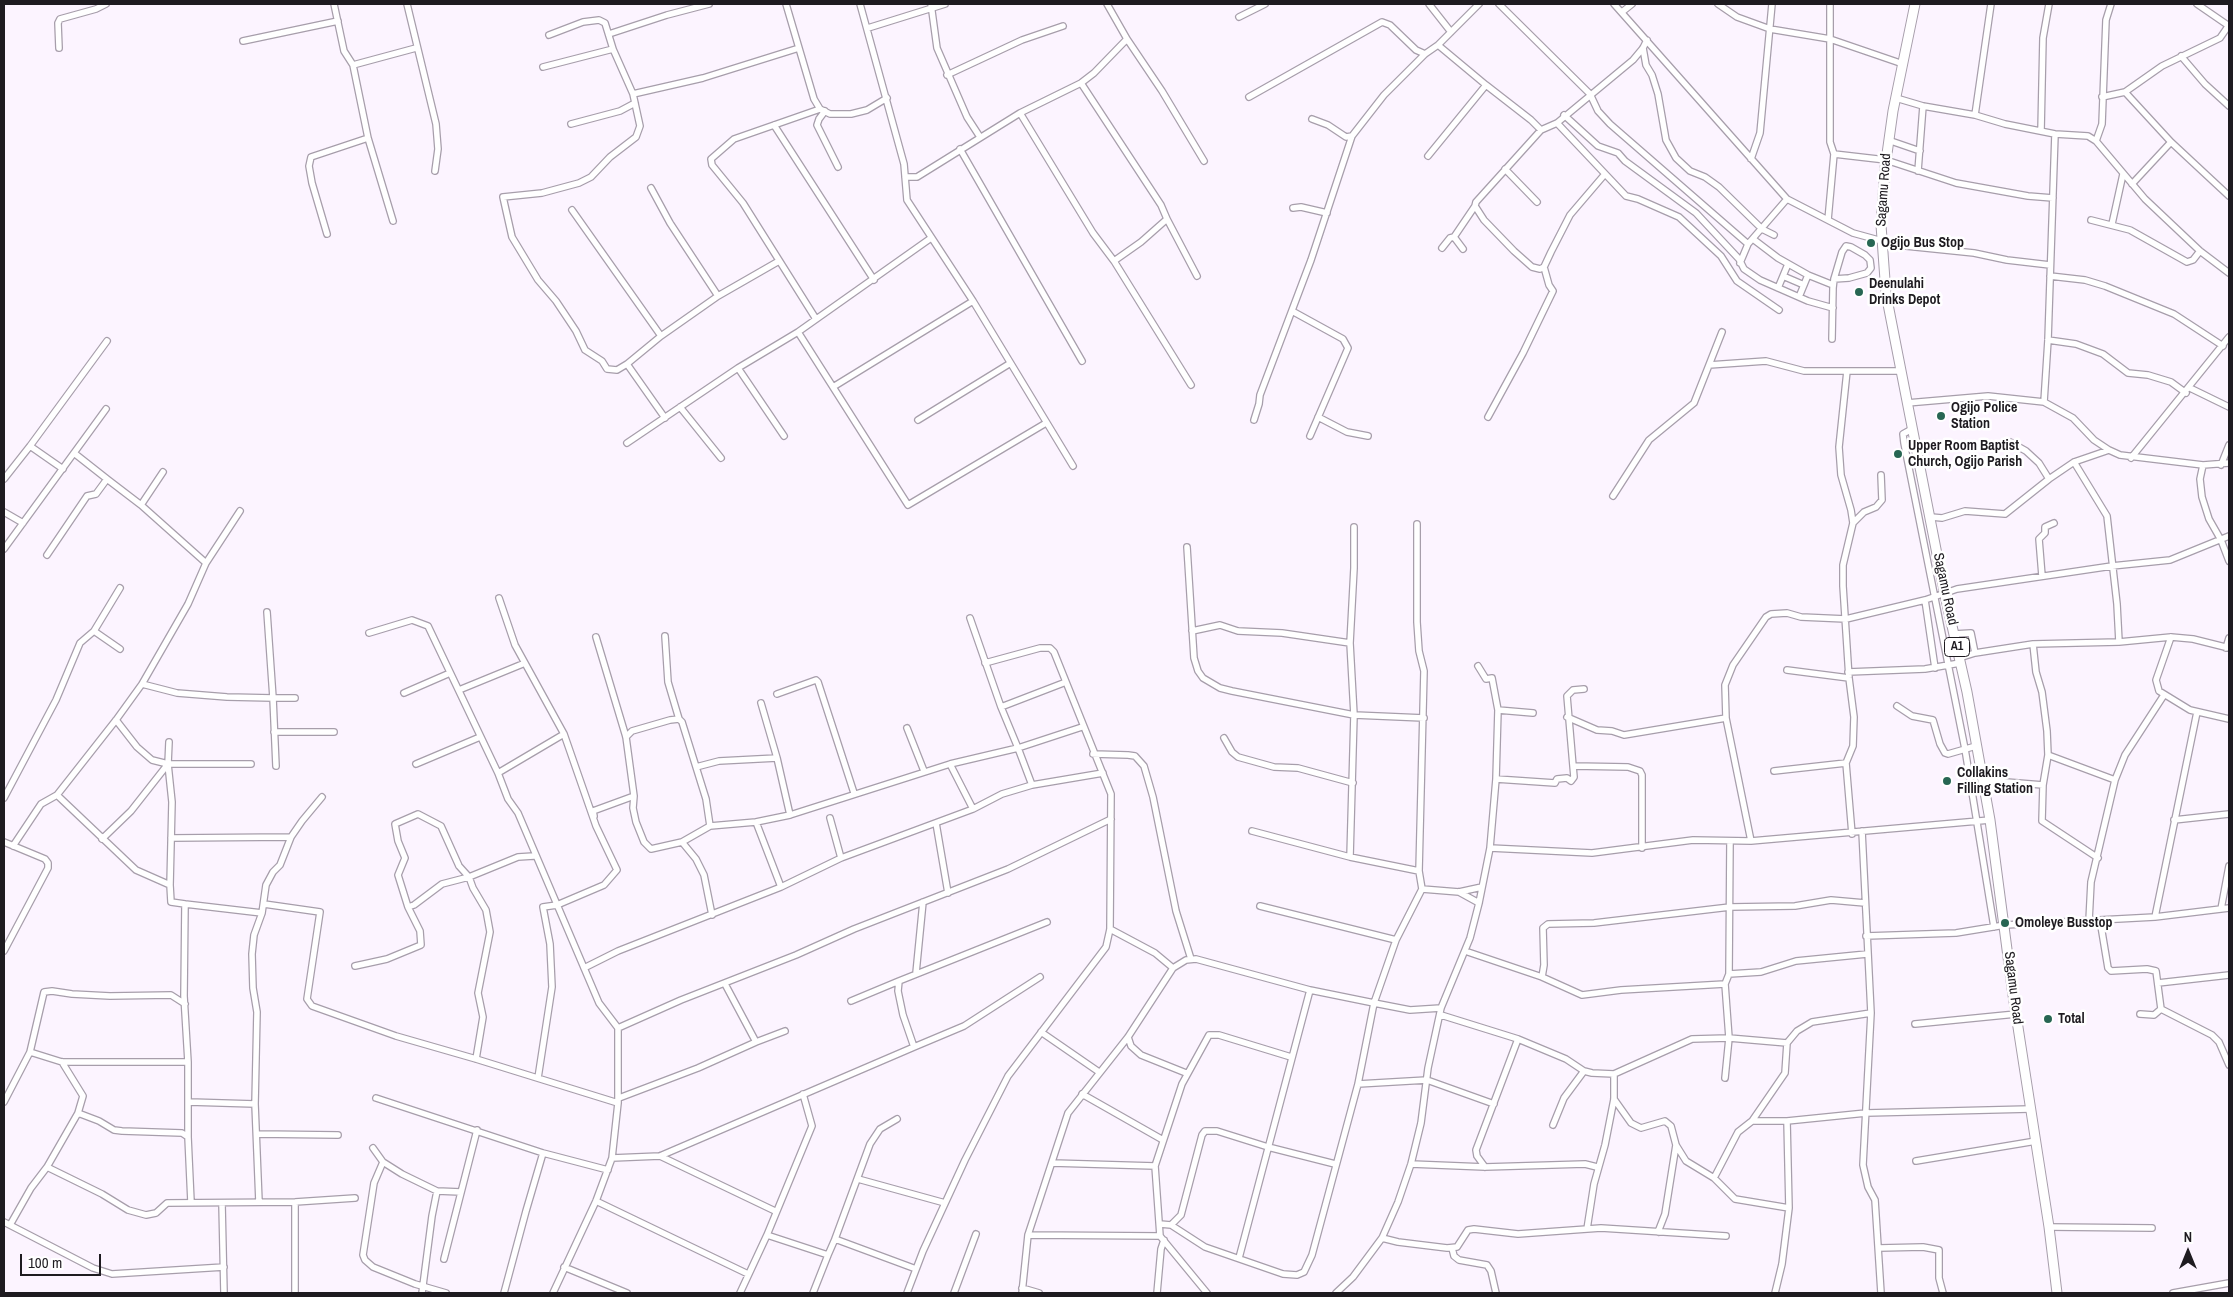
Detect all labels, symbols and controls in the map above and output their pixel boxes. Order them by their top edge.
street label: Sagamu Road [1873,153,1895,227]
place label: Ogijo Bus Stop [1881,235,1964,251]
marker: Ogijo Bus Stop [1865,237,1877,249]
place label: Deenulahi Drinks Depot [1869,276,1940,308]
marker: Deenulahi Drinks Depot [1853,286,1865,298]
place label: Ogijo Police Station [1951,400,2017,432]
marker: Ogijo Police Station [1935,410,1947,422]
place label: Upper Room Baptist Church, Ogijo Parish [1908,438,2022,471]
marker: Upper Room Baptist Church, Ogijo Parish [1892,448,1904,460]
street label: Sagamu Road [1929,551,1961,627]
road number: A1 [1944,638,1970,656]
place label: Collakins Filling Station [1957,765,2033,798]
marker: Collakins Filling Station [1941,775,1953,787]
place label: Omoleye Busstop [2015,915,2113,931]
marker: Omoleye Busstop [1999,917,2011,929]
street label: Sagamu Road [2000,951,2026,1025]
place label: Total [2058,1011,2085,1027]
marker: Total [2042,1013,2054,1025]
north arrow [2163,1227,2213,1277]
text: N [2184,1228,2192,1246]
scale bar [22,1244,104,1276]
text: 100 m [28,1252,62,1273]

